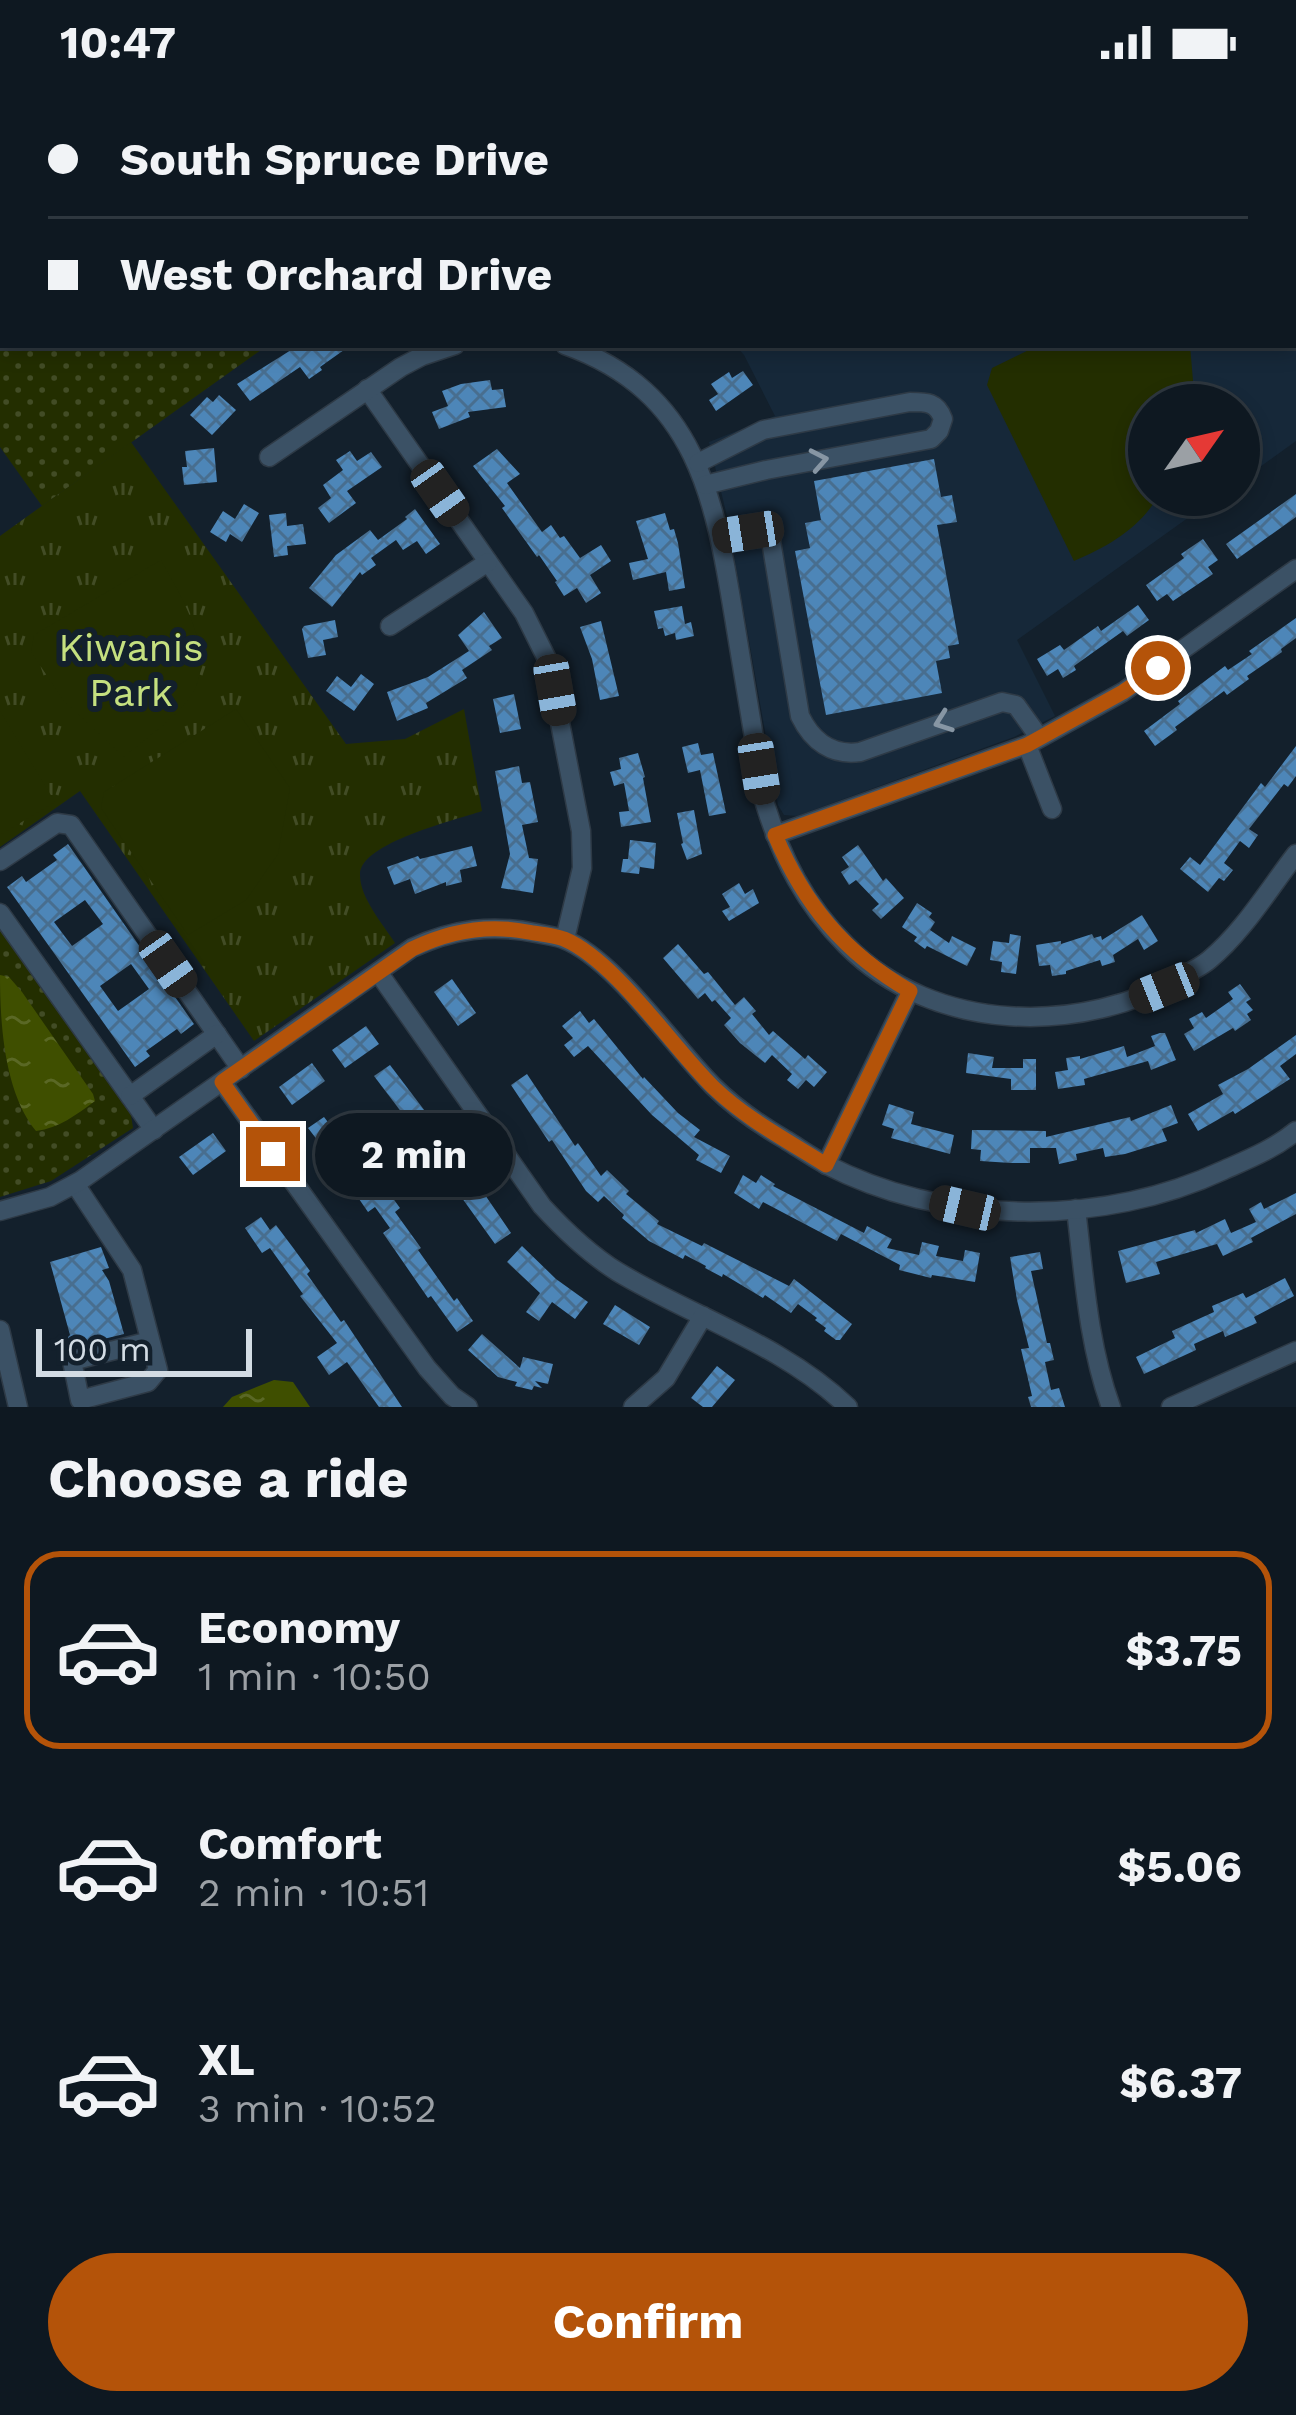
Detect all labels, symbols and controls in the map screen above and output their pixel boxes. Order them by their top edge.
text: 10:47 [60,16,176,69]
text: South Spruce Drive [120,133,549,186]
text: West Orchard Drive [120,248,552,301]
north arrow [1128,384,1260,516]
map controls [1128,384,1260,516]
one-way arrow [808,448,828,473]
car [405,453,475,533]
car [710,509,786,555]
park label: Kiwanis Park [58,625,204,715]
route start [1131,641,1185,695]
car [531,651,579,729]
one-way arrow [933,708,954,732]
car [736,731,782,807]
car [133,924,203,1004]
car [1124,958,1204,1018]
callout: 2 min [315,1112,513,1196]
route end [246,1127,300,1181]
text: 2 min [361,1132,467,1177]
car [926,1182,1004,1234]
scale bar [36,1323,252,1376]
text: 100 m [54,1330,151,1369]
text: Choose a ride [48,1447,409,1510]
icon: car [54,1596,162,1704]
text: Economy [198,1601,400,1654]
text: $3.75 [1125,1624,1242,1677]
text: 1 min · 10:50 [198,1654,431,1699]
icon: car [54,1812,162,1920]
text: Comfort [198,1817,382,1870]
text: $5.06 [1118,1840,1242,1893]
text: 2 min · 10:51 [198,1870,429,1915]
icon: car [54,2028,162,2136]
text: XL [198,2033,255,2086]
text: $6.37 [1120,2056,1242,2109]
text: 3 min · 10:52 [198,2086,437,2131]
button: Confirm [48,2253,1248,2391]

